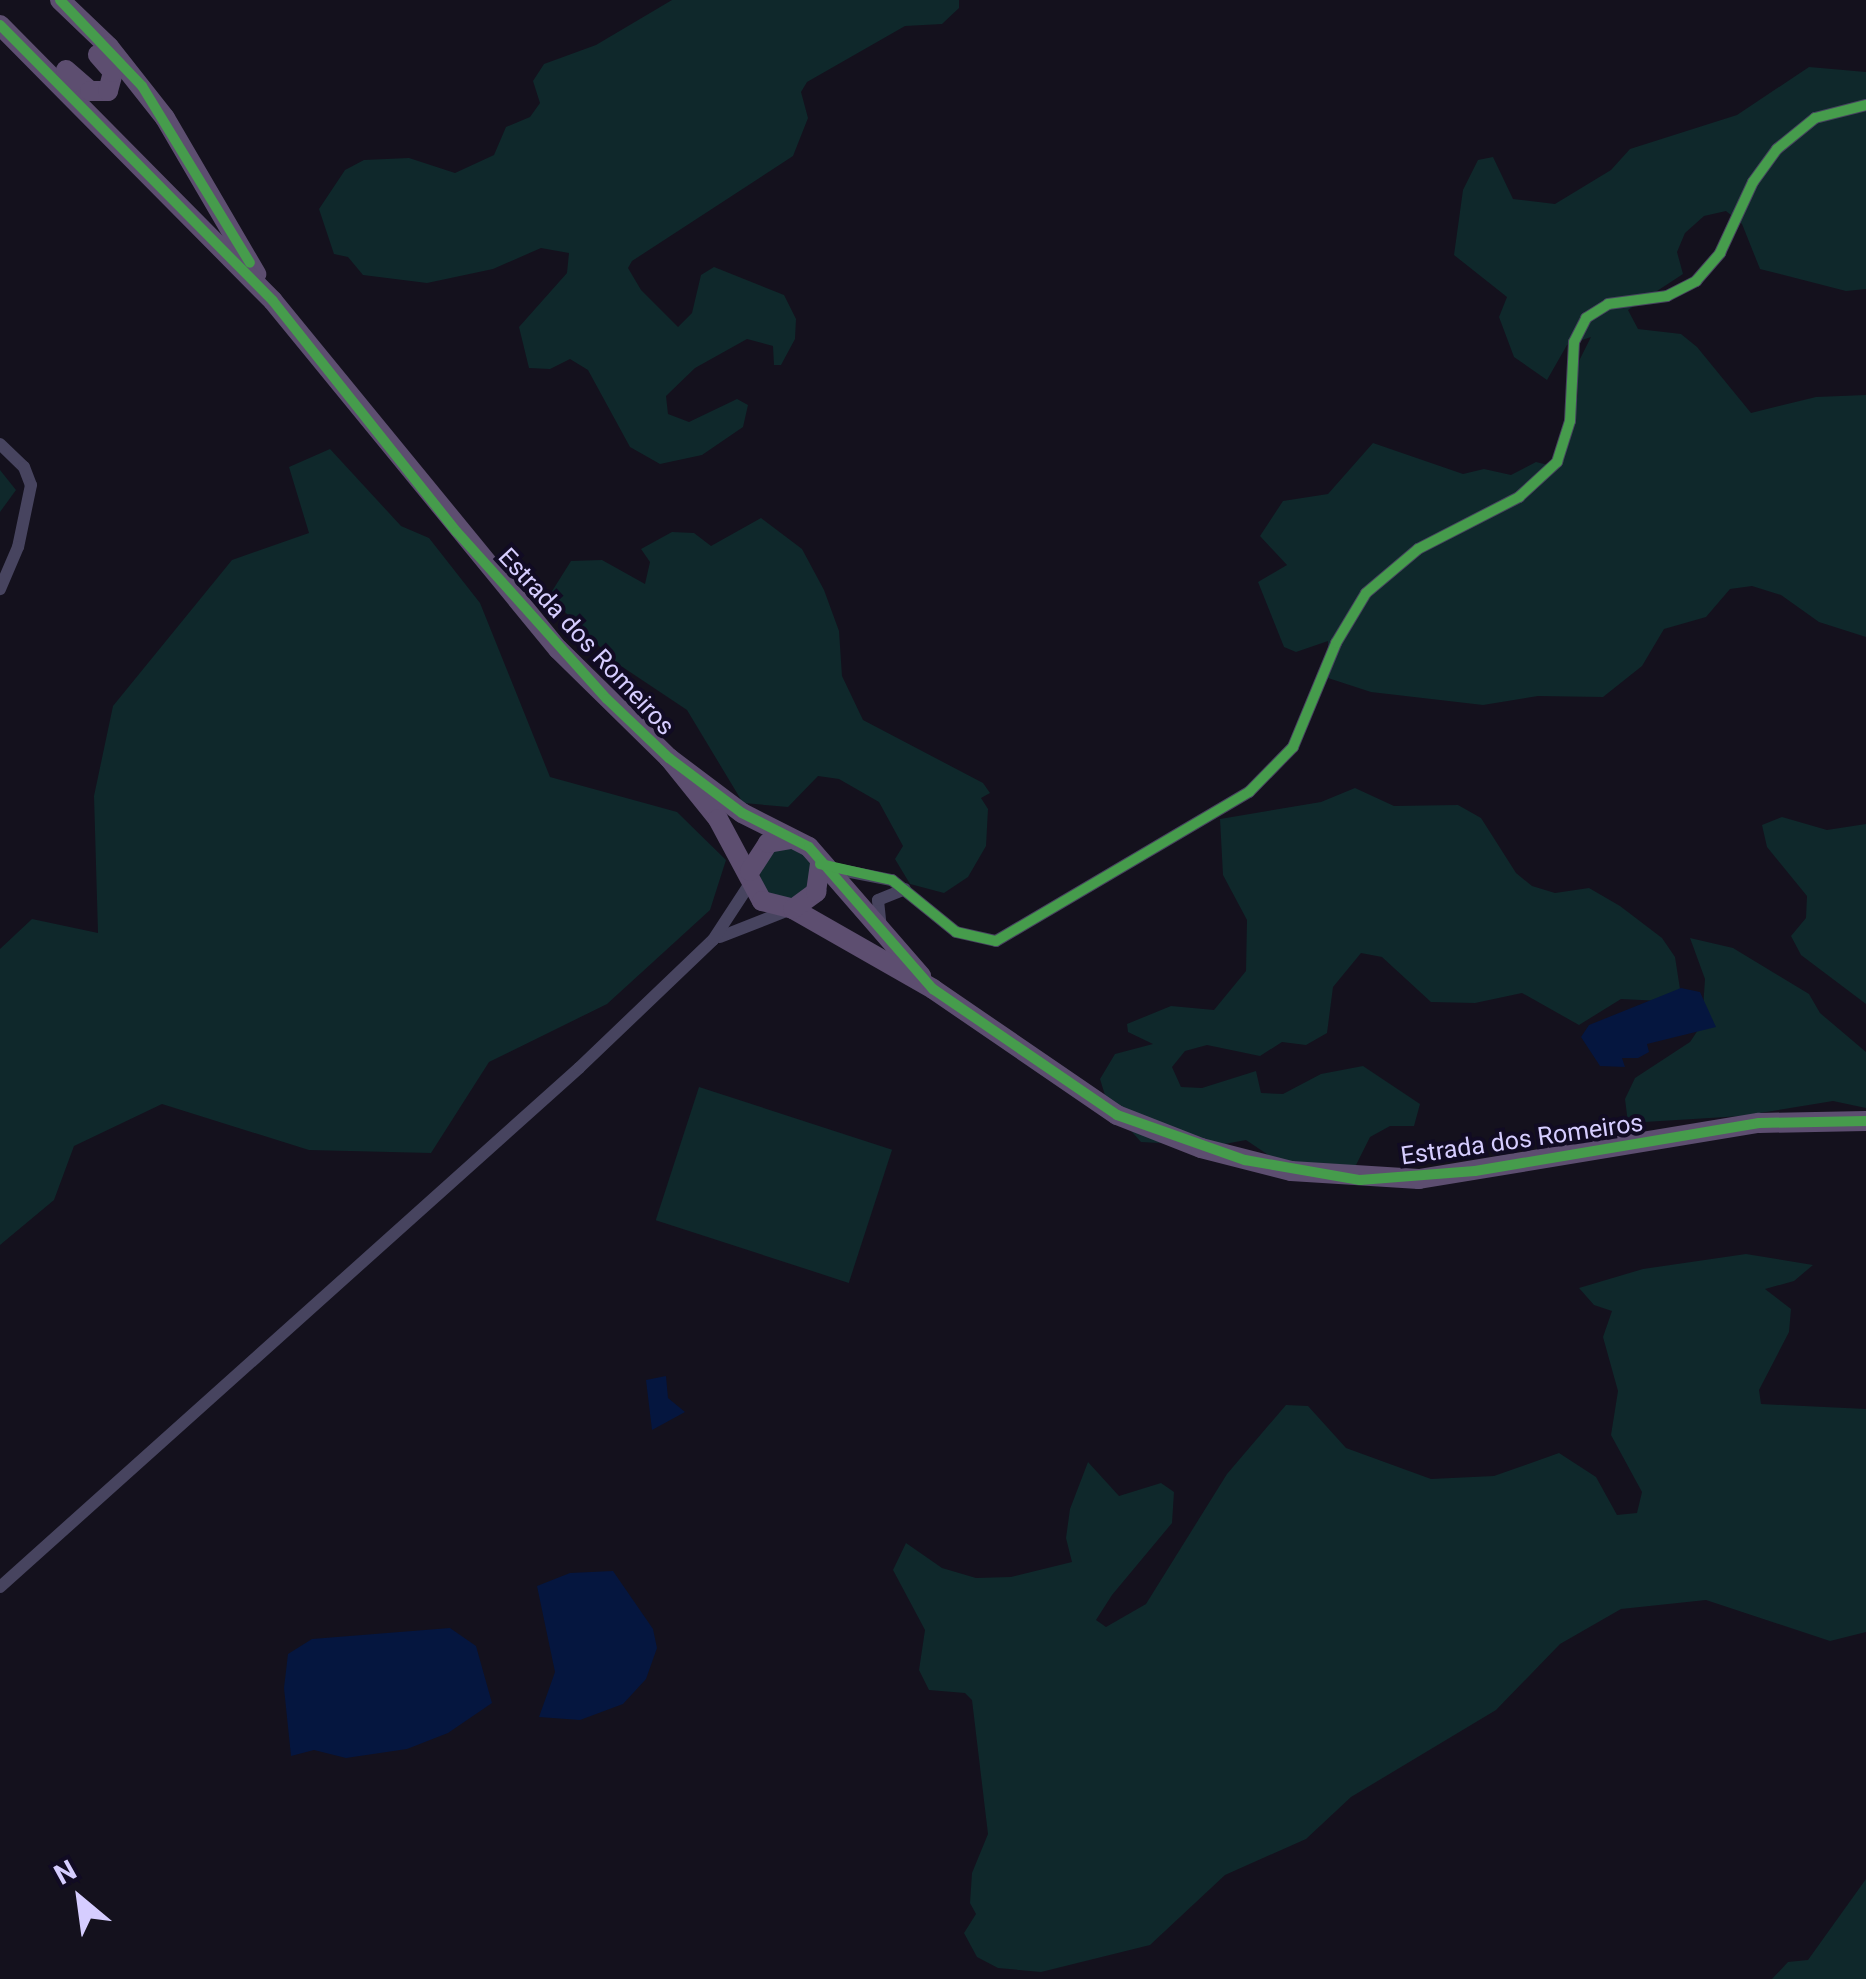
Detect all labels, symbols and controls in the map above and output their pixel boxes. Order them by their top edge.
street label: Estrada dos Romeiros [492,542,680,742]
street label: Estrada dos Romeiros [1399,1108,1645,1172]
north arrow [30,1849,130,1949]
text: N [49,1853,82,1892]

